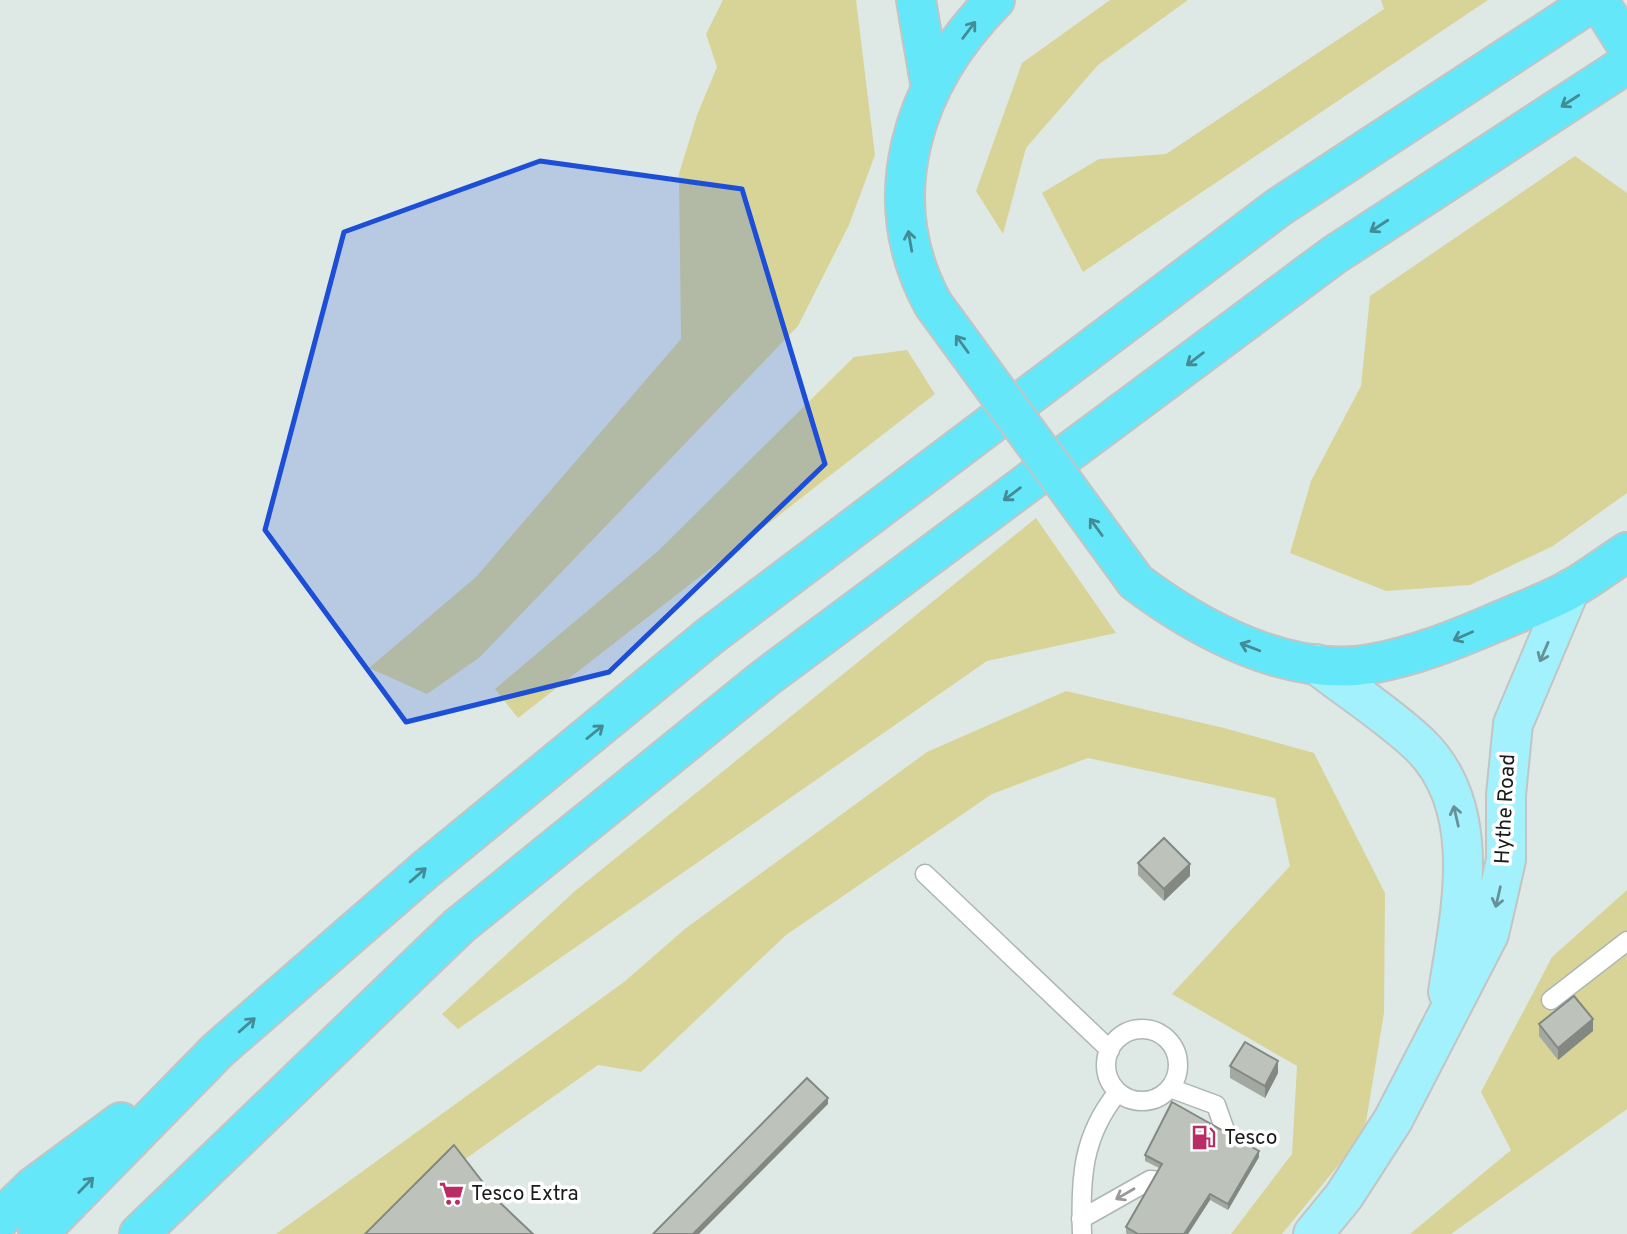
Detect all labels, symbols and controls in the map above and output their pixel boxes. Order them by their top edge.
one-way arrow [961,21,976,39]
one-way arrow [1561,94,1580,109]
one-way arrow [1370,219,1390,233]
one-way arrow [903,230,916,252]
one-way arrow [955,335,969,354]
one-way arrow [1186,351,1205,366]
one-way arrow [1003,487,1022,502]
one-way arrow [1089,518,1104,537]
one-way arrow [1453,631,1474,644]
one-way arrow [1240,640,1261,653]
one-way arrow [1536,641,1549,663]
one-way arrow [585,724,603,740]
street label: Hythe Road [1490,753,1522,865]
one-way arrow [1449,805,1462,827]
one-way arrow [409,867,427,883]
one-way arrow [1491,885,1504,908]
one-way arrow [237,1017,255,1033]
fuel station icon: Tesco [1190,1124,1218,1152]
place label: Tesco [1224,1125,1277,1152]
one-way arrow [77,1177,94,1194]
supermarket icon: Tesco Extra [437,1180,465,1208]
place label: Tesco Extra [471,1181,579,1208]
one-way arrow [1116,1187,1136,1201]

